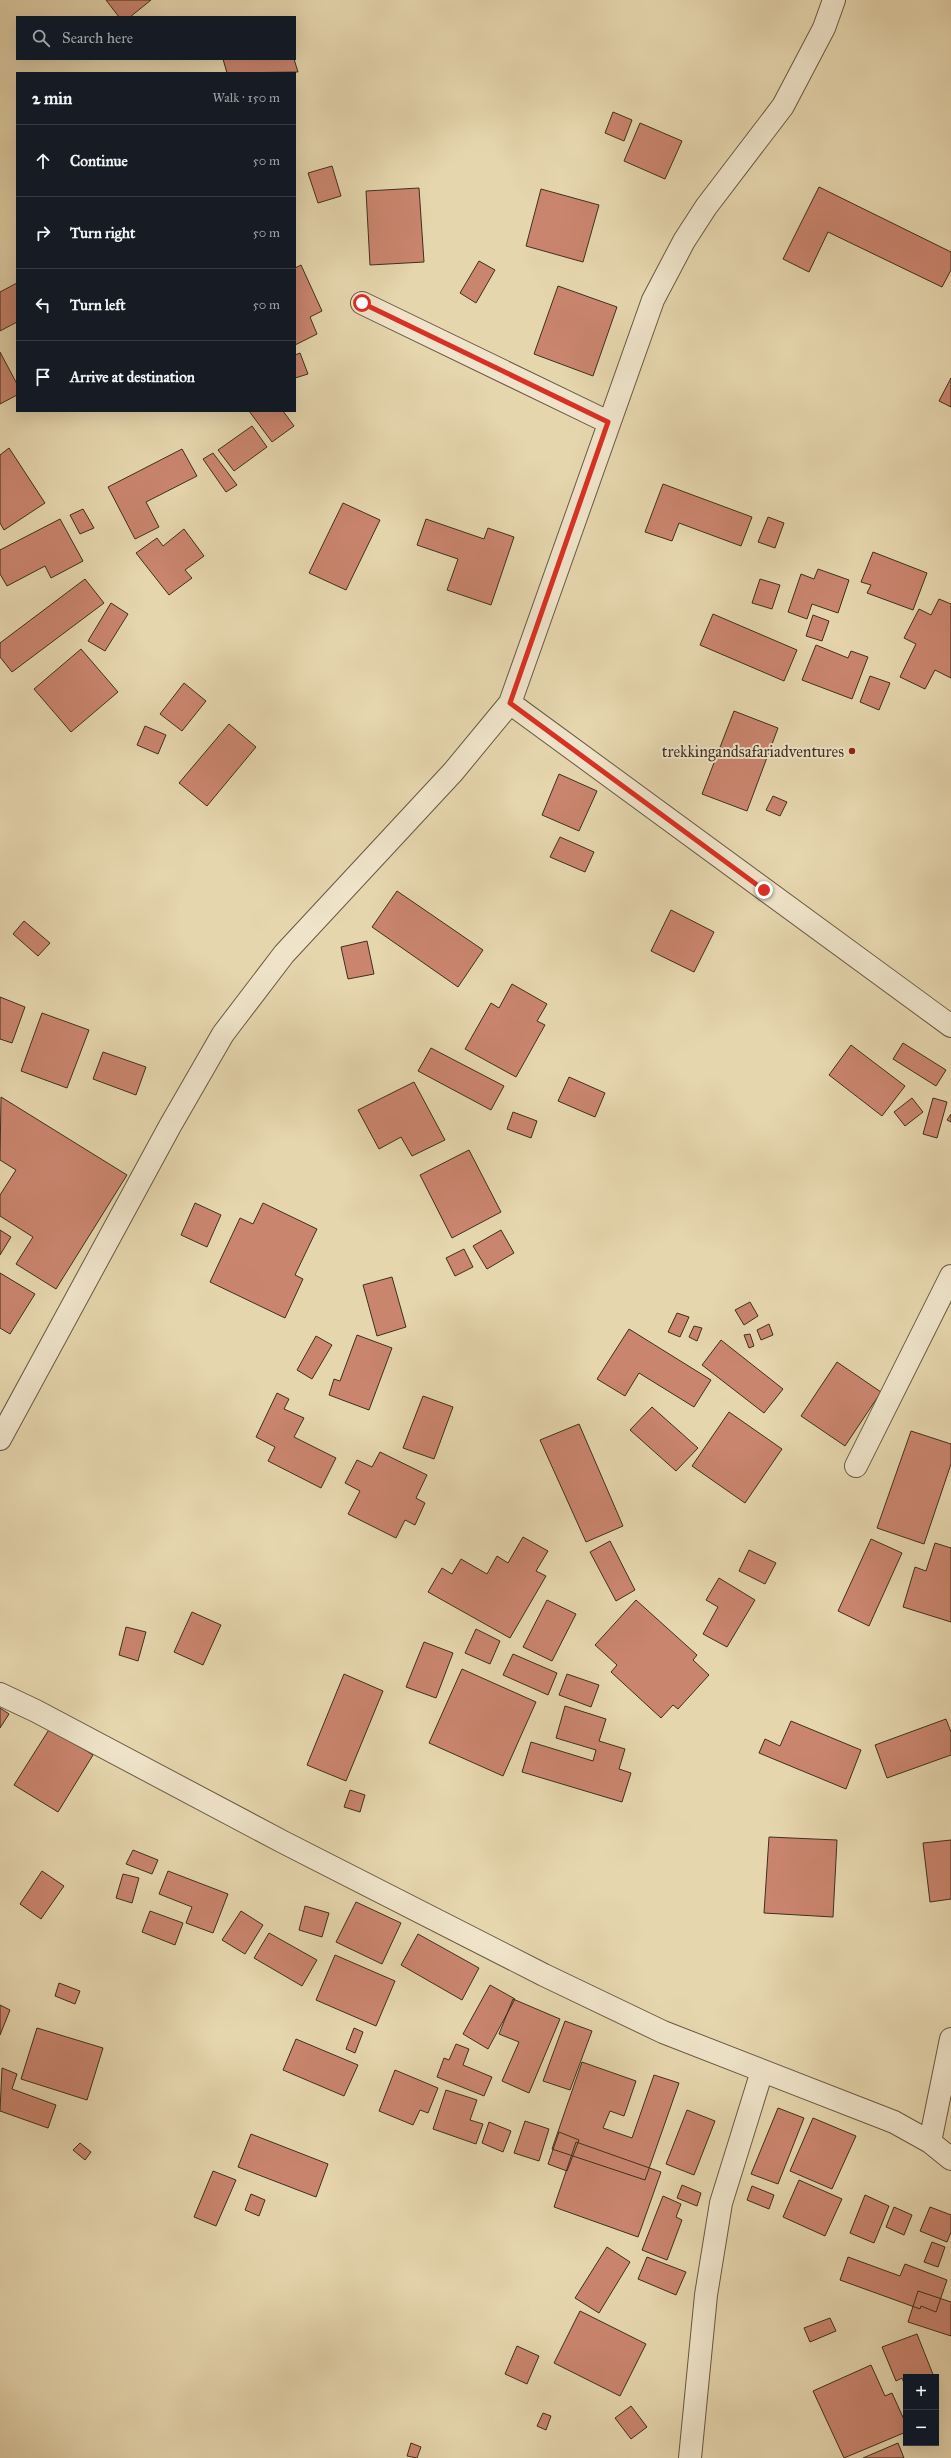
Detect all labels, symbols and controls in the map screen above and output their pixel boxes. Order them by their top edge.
search box [16,16,296,60]
icon: search [30,27,52,49]
text: Search here [62,29,133,47]
text: 2 min [32,88,72,109]
text: Walk · 150 m [212,90,280,106]
icon: ahead [32,150,54,172]
text: Continue [70,152,128,170]
text: 50 m [253,153,280,169]
icon: right [32,222,54,244]
text: Turn right [70,224,135,242]
text: 50 m [253,225,280,241]
icon: left [32,294,54,316]
route start [353,294,371,312]
text: Turn left [70,296,126,314]
text: 50 m [253,297,280,313]
icon: arrive [32,366,54,388]
text: Arrive at destination [70,368,195,386]
place label: trekkingandsafariadventures [662,742,844,762]
marker: trekkingandsafariadventures [847,746,857,756]
route end [755,881,773,899]
map controls [903,2374,939,2446]
button: + [903,2374,939,2410]
button: − [903,2410,939,2446]

